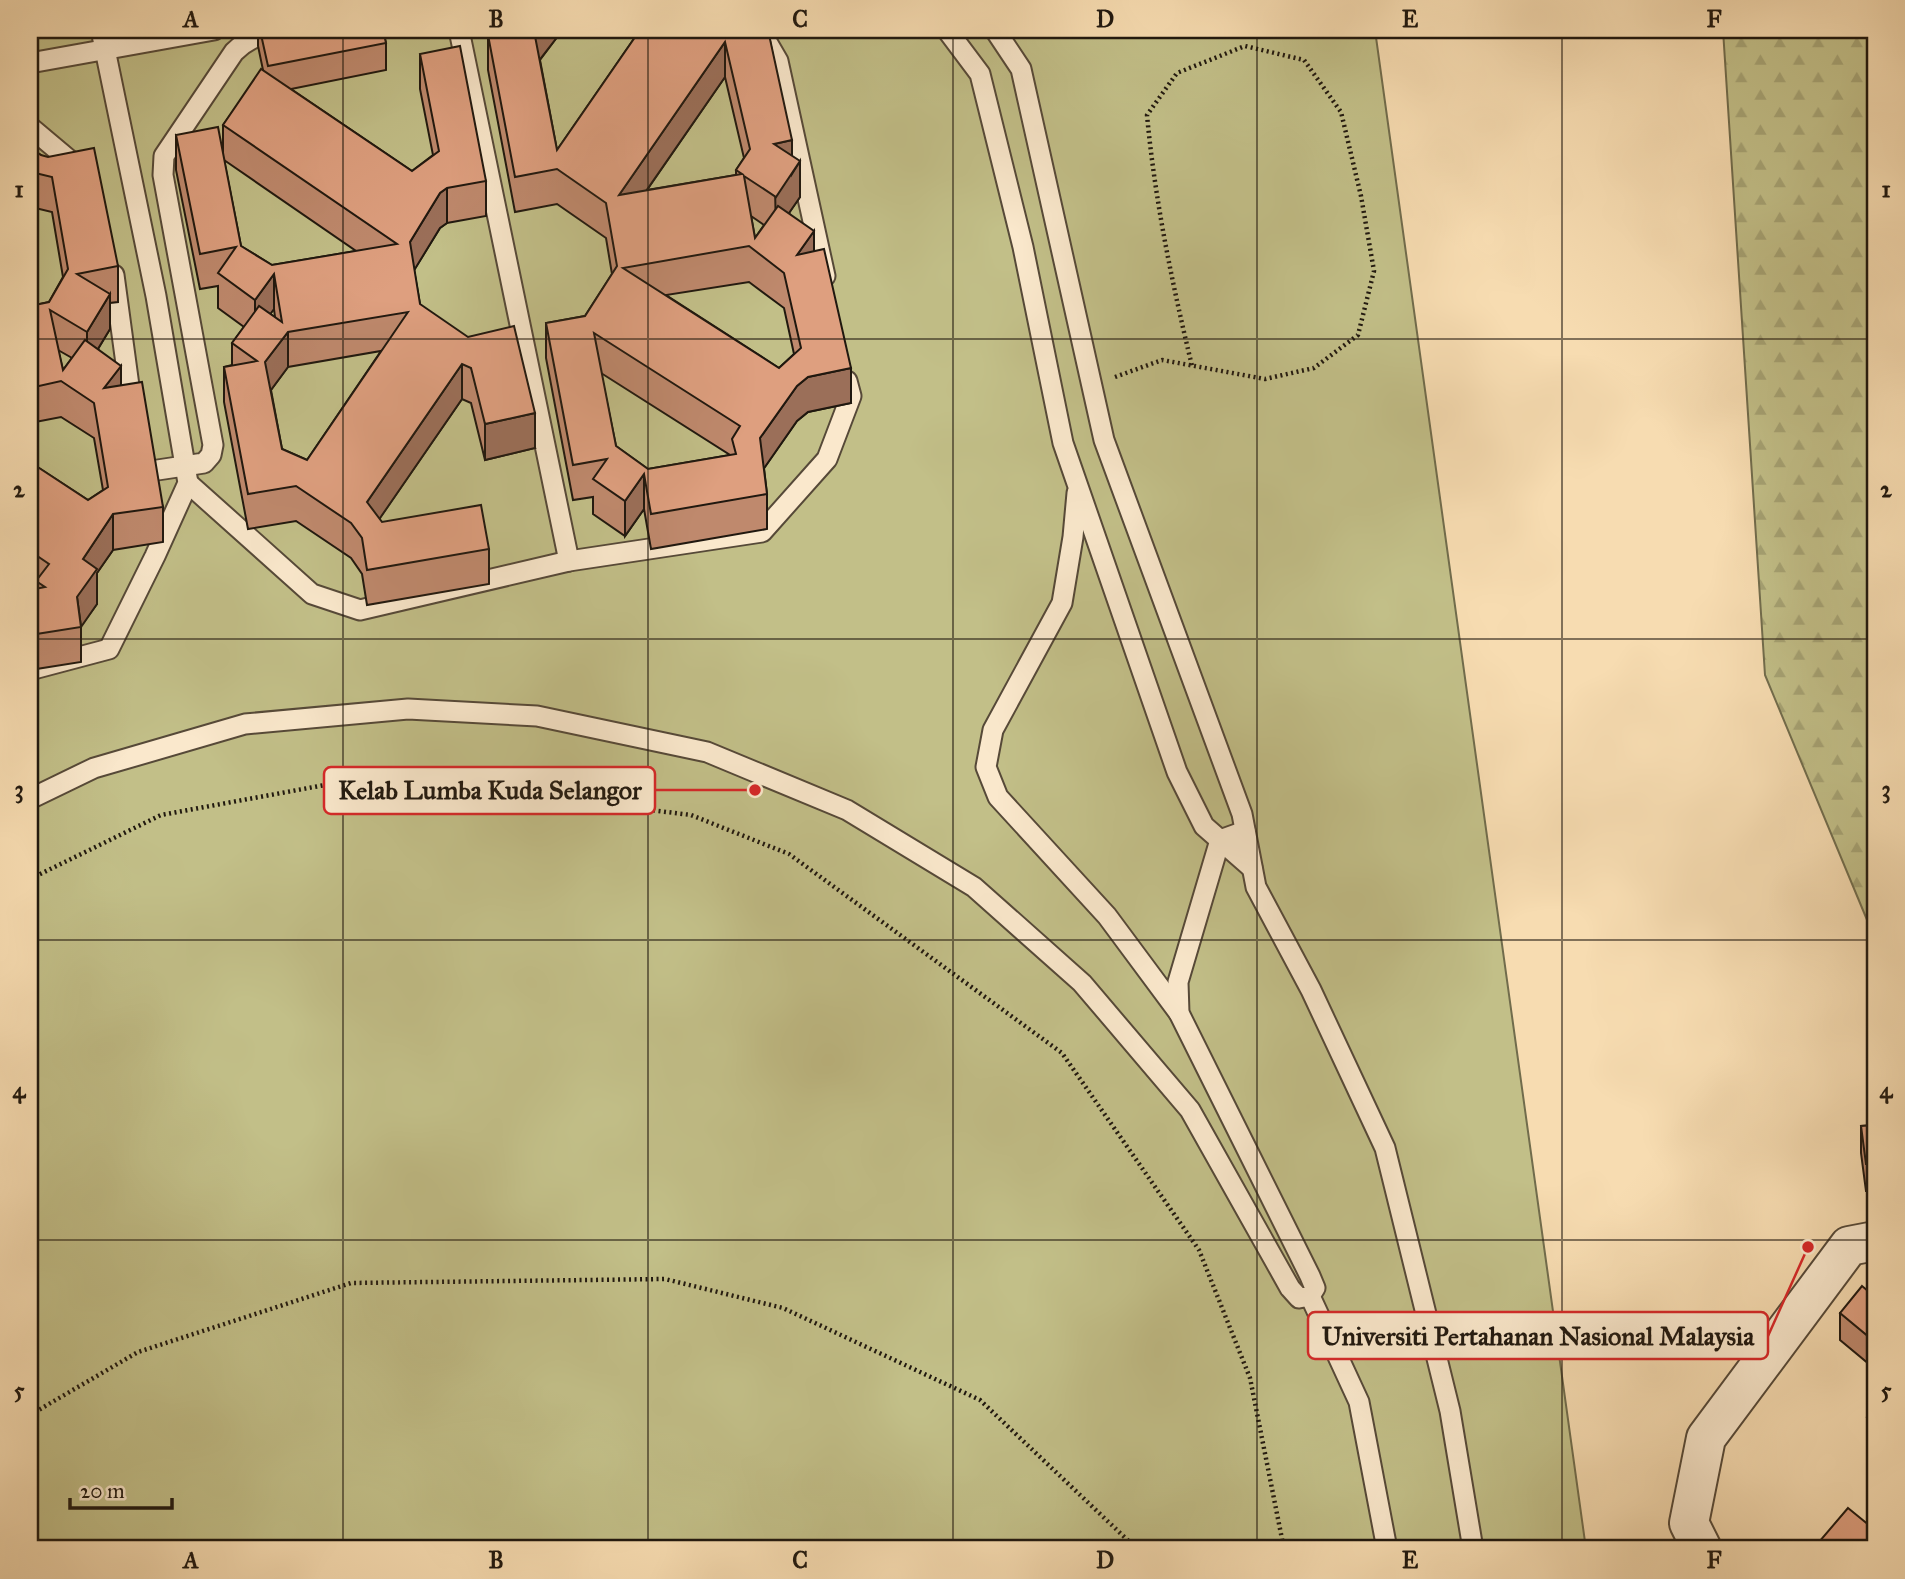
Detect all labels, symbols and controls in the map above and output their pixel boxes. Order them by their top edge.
text: A [181,5,199,33]
text: B [488,5,504,33]
text: C [792,5,808,33]
text: D [1096,5,1114,33]
text: E [1402,5,1419,33]
text: F [1706,5,1722,33]
text: 1 [14,175,24,203]
text: 1 [1881,175,1891,203]
text: 2 [13,475,25,503]
text: 2 [1880,475,1892,503]
callout: Kelab Lumba Kuda Selangor [324,767,655,814]
text: Kelab Lumba Kuda Selangor [338,774,643,807]
text: 3 [14,775,24,804]
text: 3 [1881,775,1891,804]
text: 4 [13,1076,27,1104]
text: 4 [1880,1076,1894,1104]
callout: Universiti Pertahanan Nasional Malaysia [1308,1312,1768,1359]
text: Universiti Pertahanan Nasional Malaysia [1322,1320,1755,1352]
text: 5 [14,1376,25,1404]
text: 5 [1881,1376,1892,1404]
scale bar [70,1467,172,1511]
text: 20 m [80,1478,125,1504]
text: A [181,1546,199,1574]
text: B [488,1546,504,1574]
text: C [792,1546,808,1574]
text: D [1096,1546,1114,1574]
text: E [1402,1546,1419,1574]
text: F [1706,1546,1722,1574]

